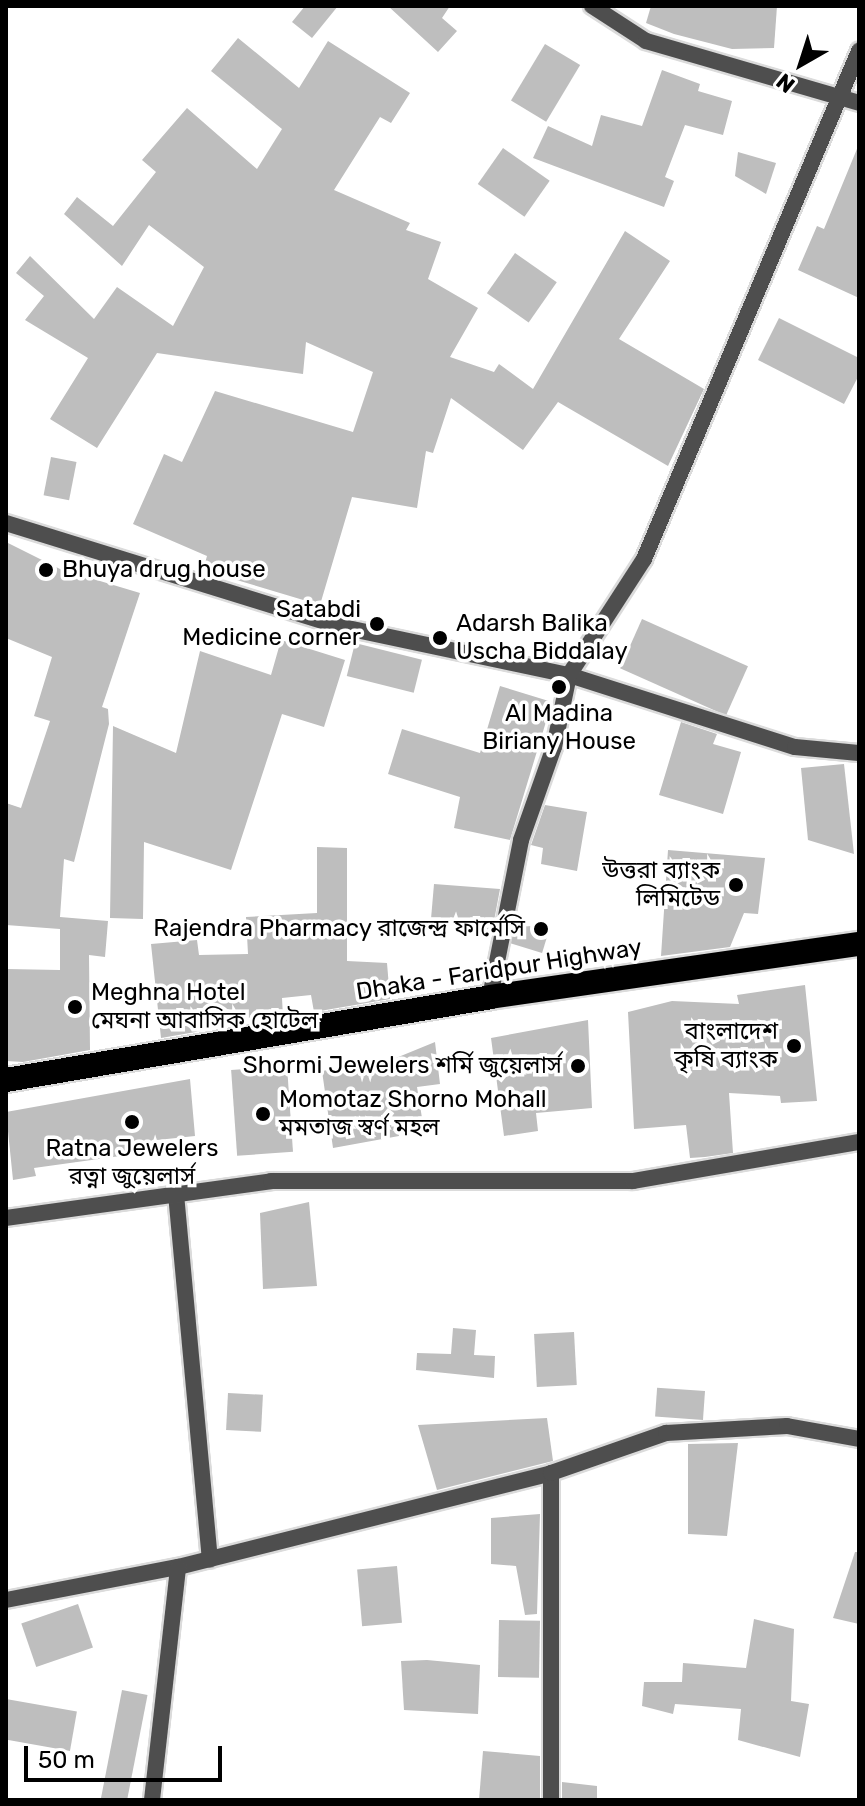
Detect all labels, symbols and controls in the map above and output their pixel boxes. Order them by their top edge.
north arrow [761,24,841,104]
text: N [771,68,800,99]
place label: Bhuya drug house [62,556,266,584]
marker: Bhuya drug house [37,561,55,579]
place label: Satabdi Medicine corner [182,596,361,652]
place label: Adarsh Balika Uscha Biddalay [456,610,628,666]
marker: Satabdi Medicine corner [368,615,386,633]
marker: Adarsh Balika Uscha Biddalay [431,629,449,647]
marker: Al Madina Biriany House [550,678,568,696]
place label: Al Madina Biriany House [482,700,636,756]
place label: উত্তরা ব্যাংক লিমিটেড [602,857,720,913]
marker: উত্তরা ব্যাংক লিমিটেড [727,876,745,894]
place label: Rajendra Pharmacy রাজেন্দ্র ফার্মেসি [153,915,525,943]
marker: Rajendra Pharmacy রাজেন্দ্র ফার্মেসি [532,920,550,938]
street label: Dhaka - Faridpur Highway [354,933,644,1007]
place label: Meghna Hotel মেঘনা আবাসিক হোটেল [91,979,318,1035]
marker: Meghna Hotel মেঘনা আবাসিক হোটেল [66,998,84,1016]
place label: বাংলাদেশ কৃষি ব্যাংক [674,1018,778,1074]
marker: বাংলাদেশ কৃষি ব্যাংক [785,1037,803,1055]
place label: Shormi Jewelers শর্মি জুয়েলার্স [243,1052,562,1080]
marker: Shormi Jewelers শর্মি জুয়েলার্স [569,1057,587,1075]
place label: Momotaz Shorno Mohall মমতাজ স্বর্ণ মহল [279,1086,547,1142]
marker: Momotaz Shorno Mohall মমতাজ স্বর্ণ মহল [254,1105,272,1123]
marker: Ratna Jewelers রত্না জুয়েলার্স [123,1113,141,1131]
place label: Ratna Jewelers রত্না জুয়েলার্স [45,1135,219,1191]
scale bar [28,1730,226,1780]
text: 50 m [38,1746,95,1774]

